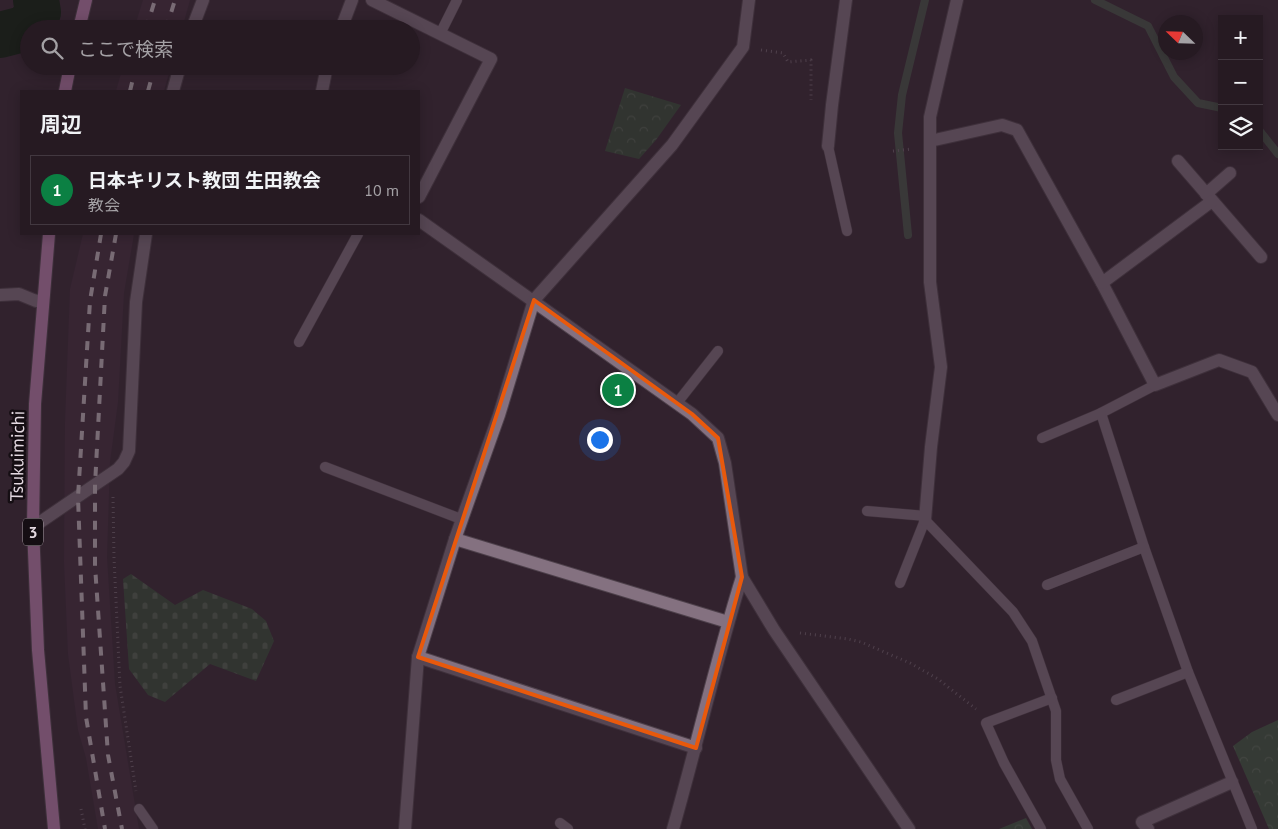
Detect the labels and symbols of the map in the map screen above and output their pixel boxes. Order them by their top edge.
north arrow [1158,15,1203,60]
pin: 1 [602,371,634,409]
street label: Tsukuimichi [5,410,29,502]
your location [587,427,613,453]
road number: 3 [23,518,43,546]

